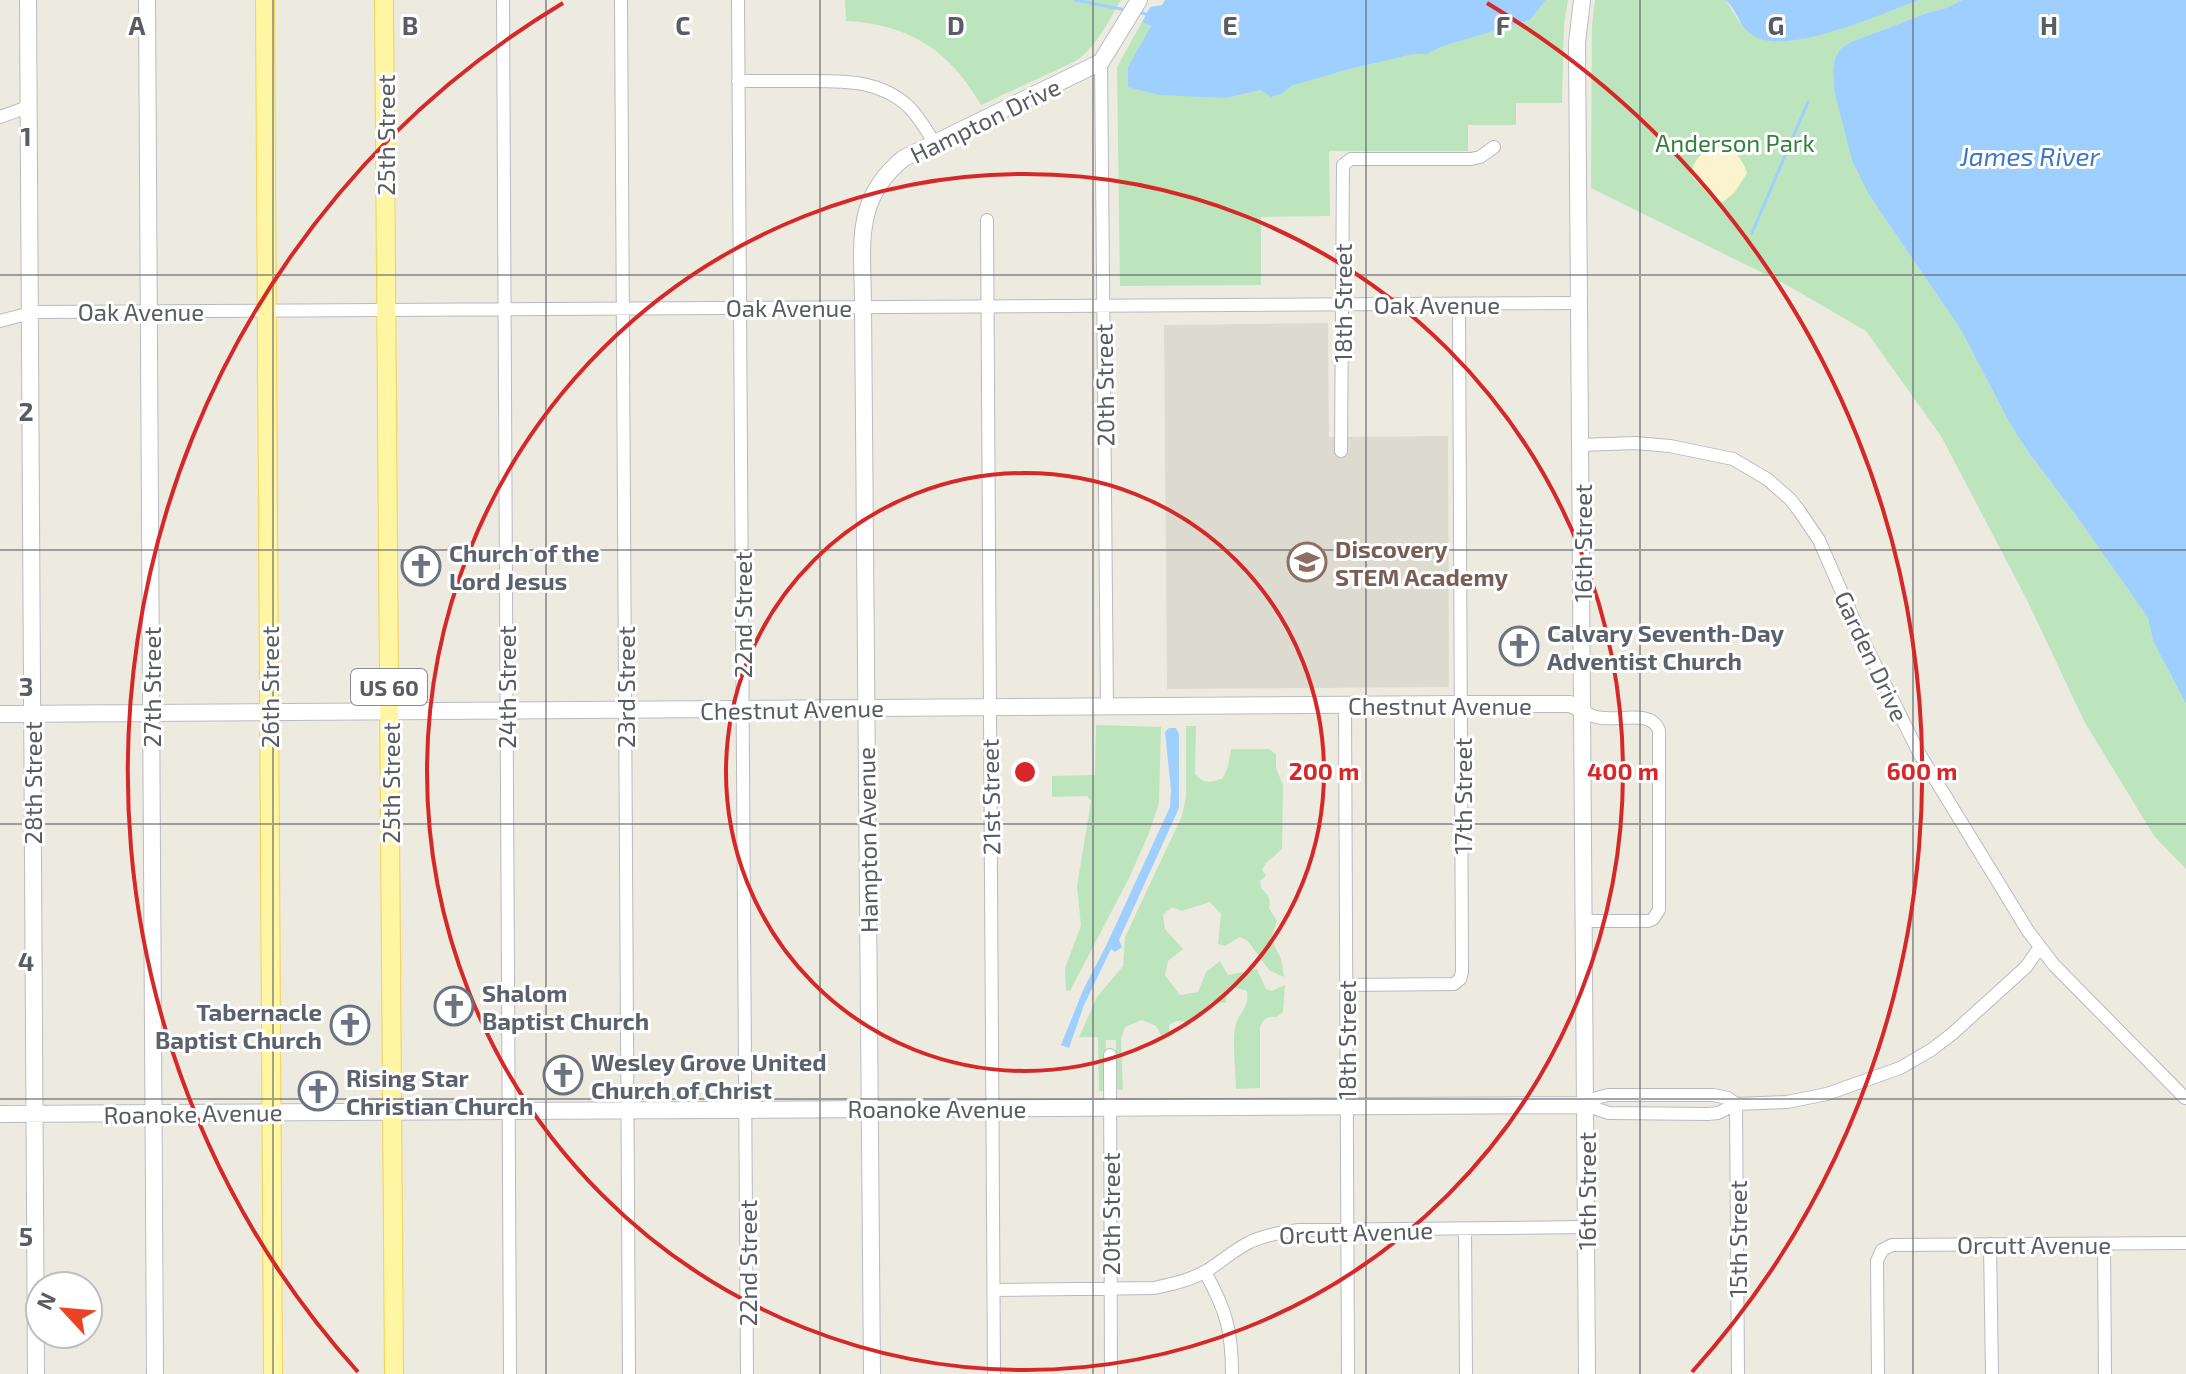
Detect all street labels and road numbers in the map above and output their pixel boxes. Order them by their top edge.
street label: Hampton Drive [905,71,1065,169]
street label: 25th Street [371,74,400,196]
street label: 18th Street [1328,243,1357,363]
street label: Oak Avenue [1374,290,1500,319]
street label: Oak Avenue [726,293,852,322]
street label: Oak Avenue [78,297,204,326]
street label: 20th Street [1088,323,1120,447]
street label: 16th Street [1568,484,1597,602]
street label: 22nd Street [728,552,757,678]
street label: Garden Drive [1829,586,1915,726]
street label: 24th Street [492,625,521,749]
street label: 26th Street [255,626,284,748]
street label: 23rd Street [611,626,640,748]
street label: 27th Street [137,627,166,747]
road number: US 60 [351,669,427,705]
street label: Chestnut Avenue [1348,691,1532,720]
street label: Chestnut Avenue [700,693,884,725]
street label: 28th Street [18,721,47,845]
street label: 25th Street [376,722,405,844]
street label: 17th Street [1448,738,1477,854]
street label: 21st Street [974,739,1006,855]
street label: Hampton Avenue [851,747,883,933]
street label: 18th Street [1332,980,1361,1100]
street label: Roanoke Avenue [847,1094,1027,1123]
street label: Roanoke Avenue [103,1097,283,1129]
street label: 16th Street [1572,1132,1601,1250]
street label: 20th Street [1096,1152,1125,1276]
street label: 15th Street [1723,1180,1752,1298]
street label: 22nd Street [733,1200,762,1326]
street label: Orcutt Avenue [1278,1215,1434,1249]
street label: Orcutt Avenue [1957,1230,2111,1259]

